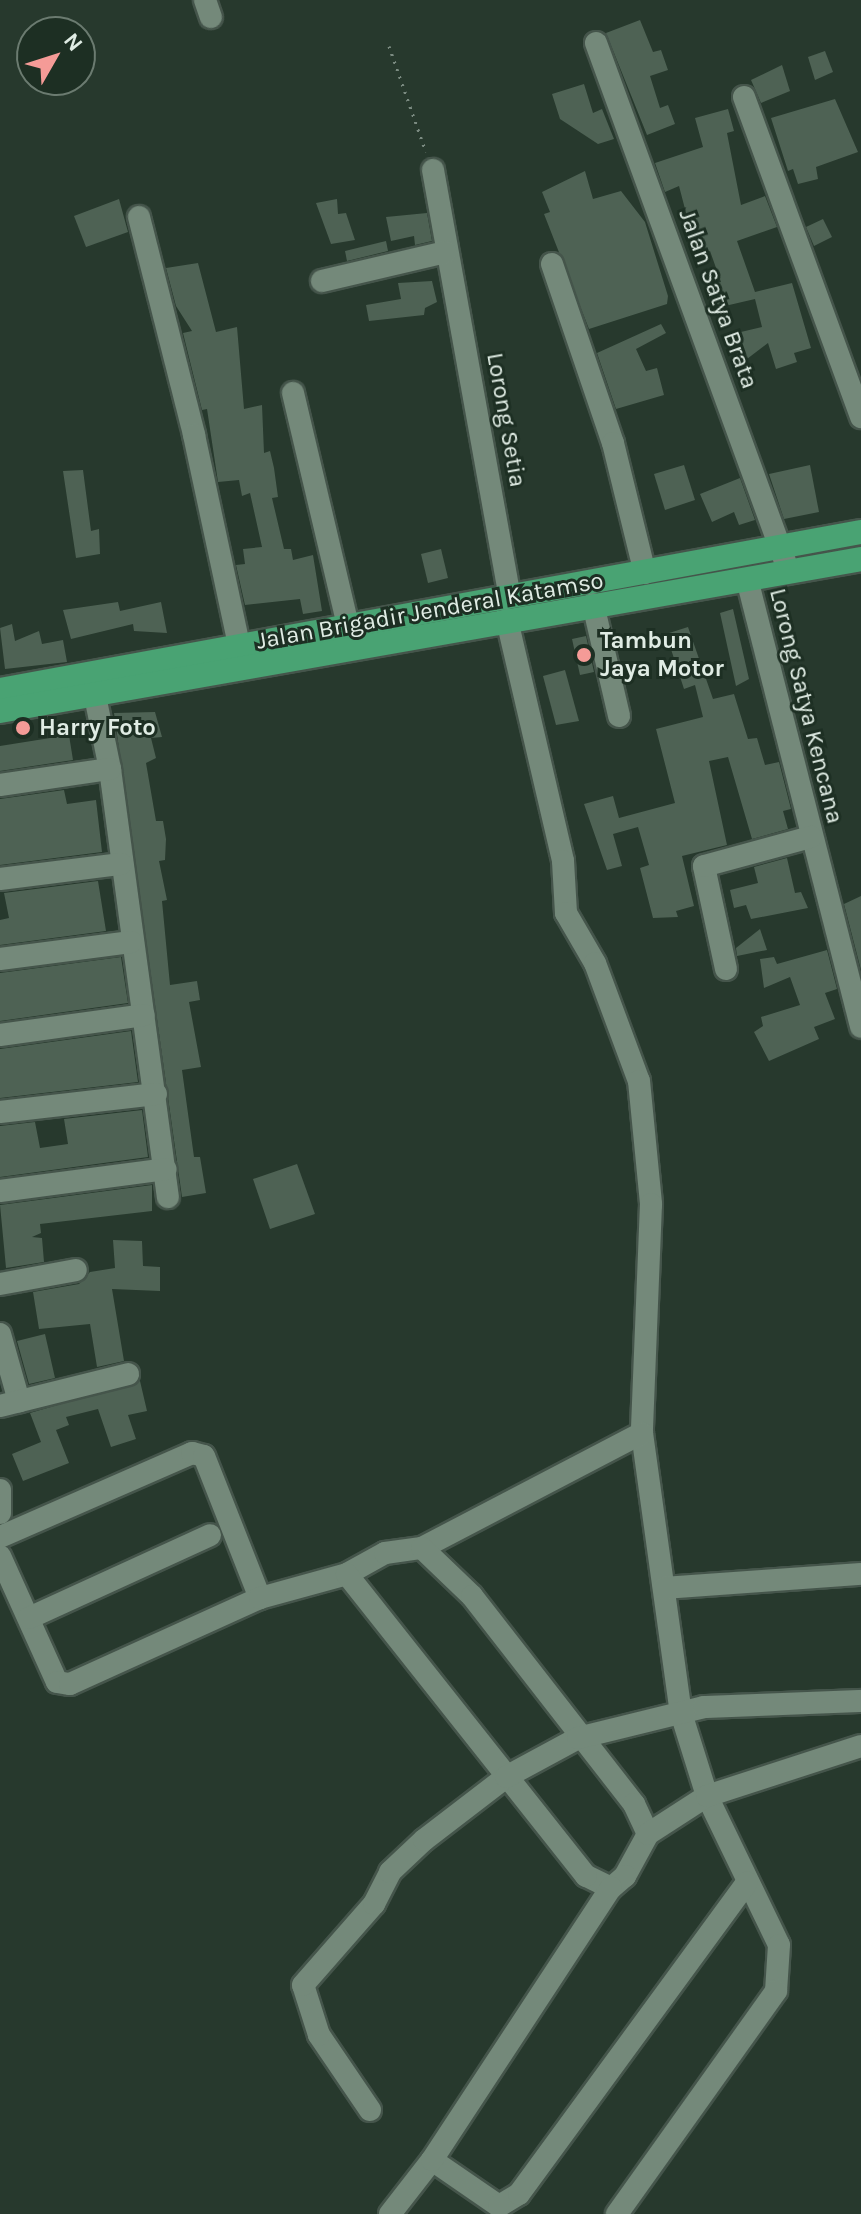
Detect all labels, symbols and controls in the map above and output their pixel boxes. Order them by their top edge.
north arrow [16,16,96,96]
text: N [58,28,88,56]
street label: Jalan Satya Brata [672,205,764,393]
street label: Lorong Setia [480,350,532,490]
street label: Jalan Brigadir Jenderal Katamso [254,566,606,656]
street label: Lorong Satya Kencana [763,585,849,827]
place label: Tambun Jaya Motor [600,627,724,683]
marker: Tambun Jaya Motor [575,646,593,664]
place label: Harry Foto [39,714,156,742]
marker: Harry Foto [14,719,32,737]

